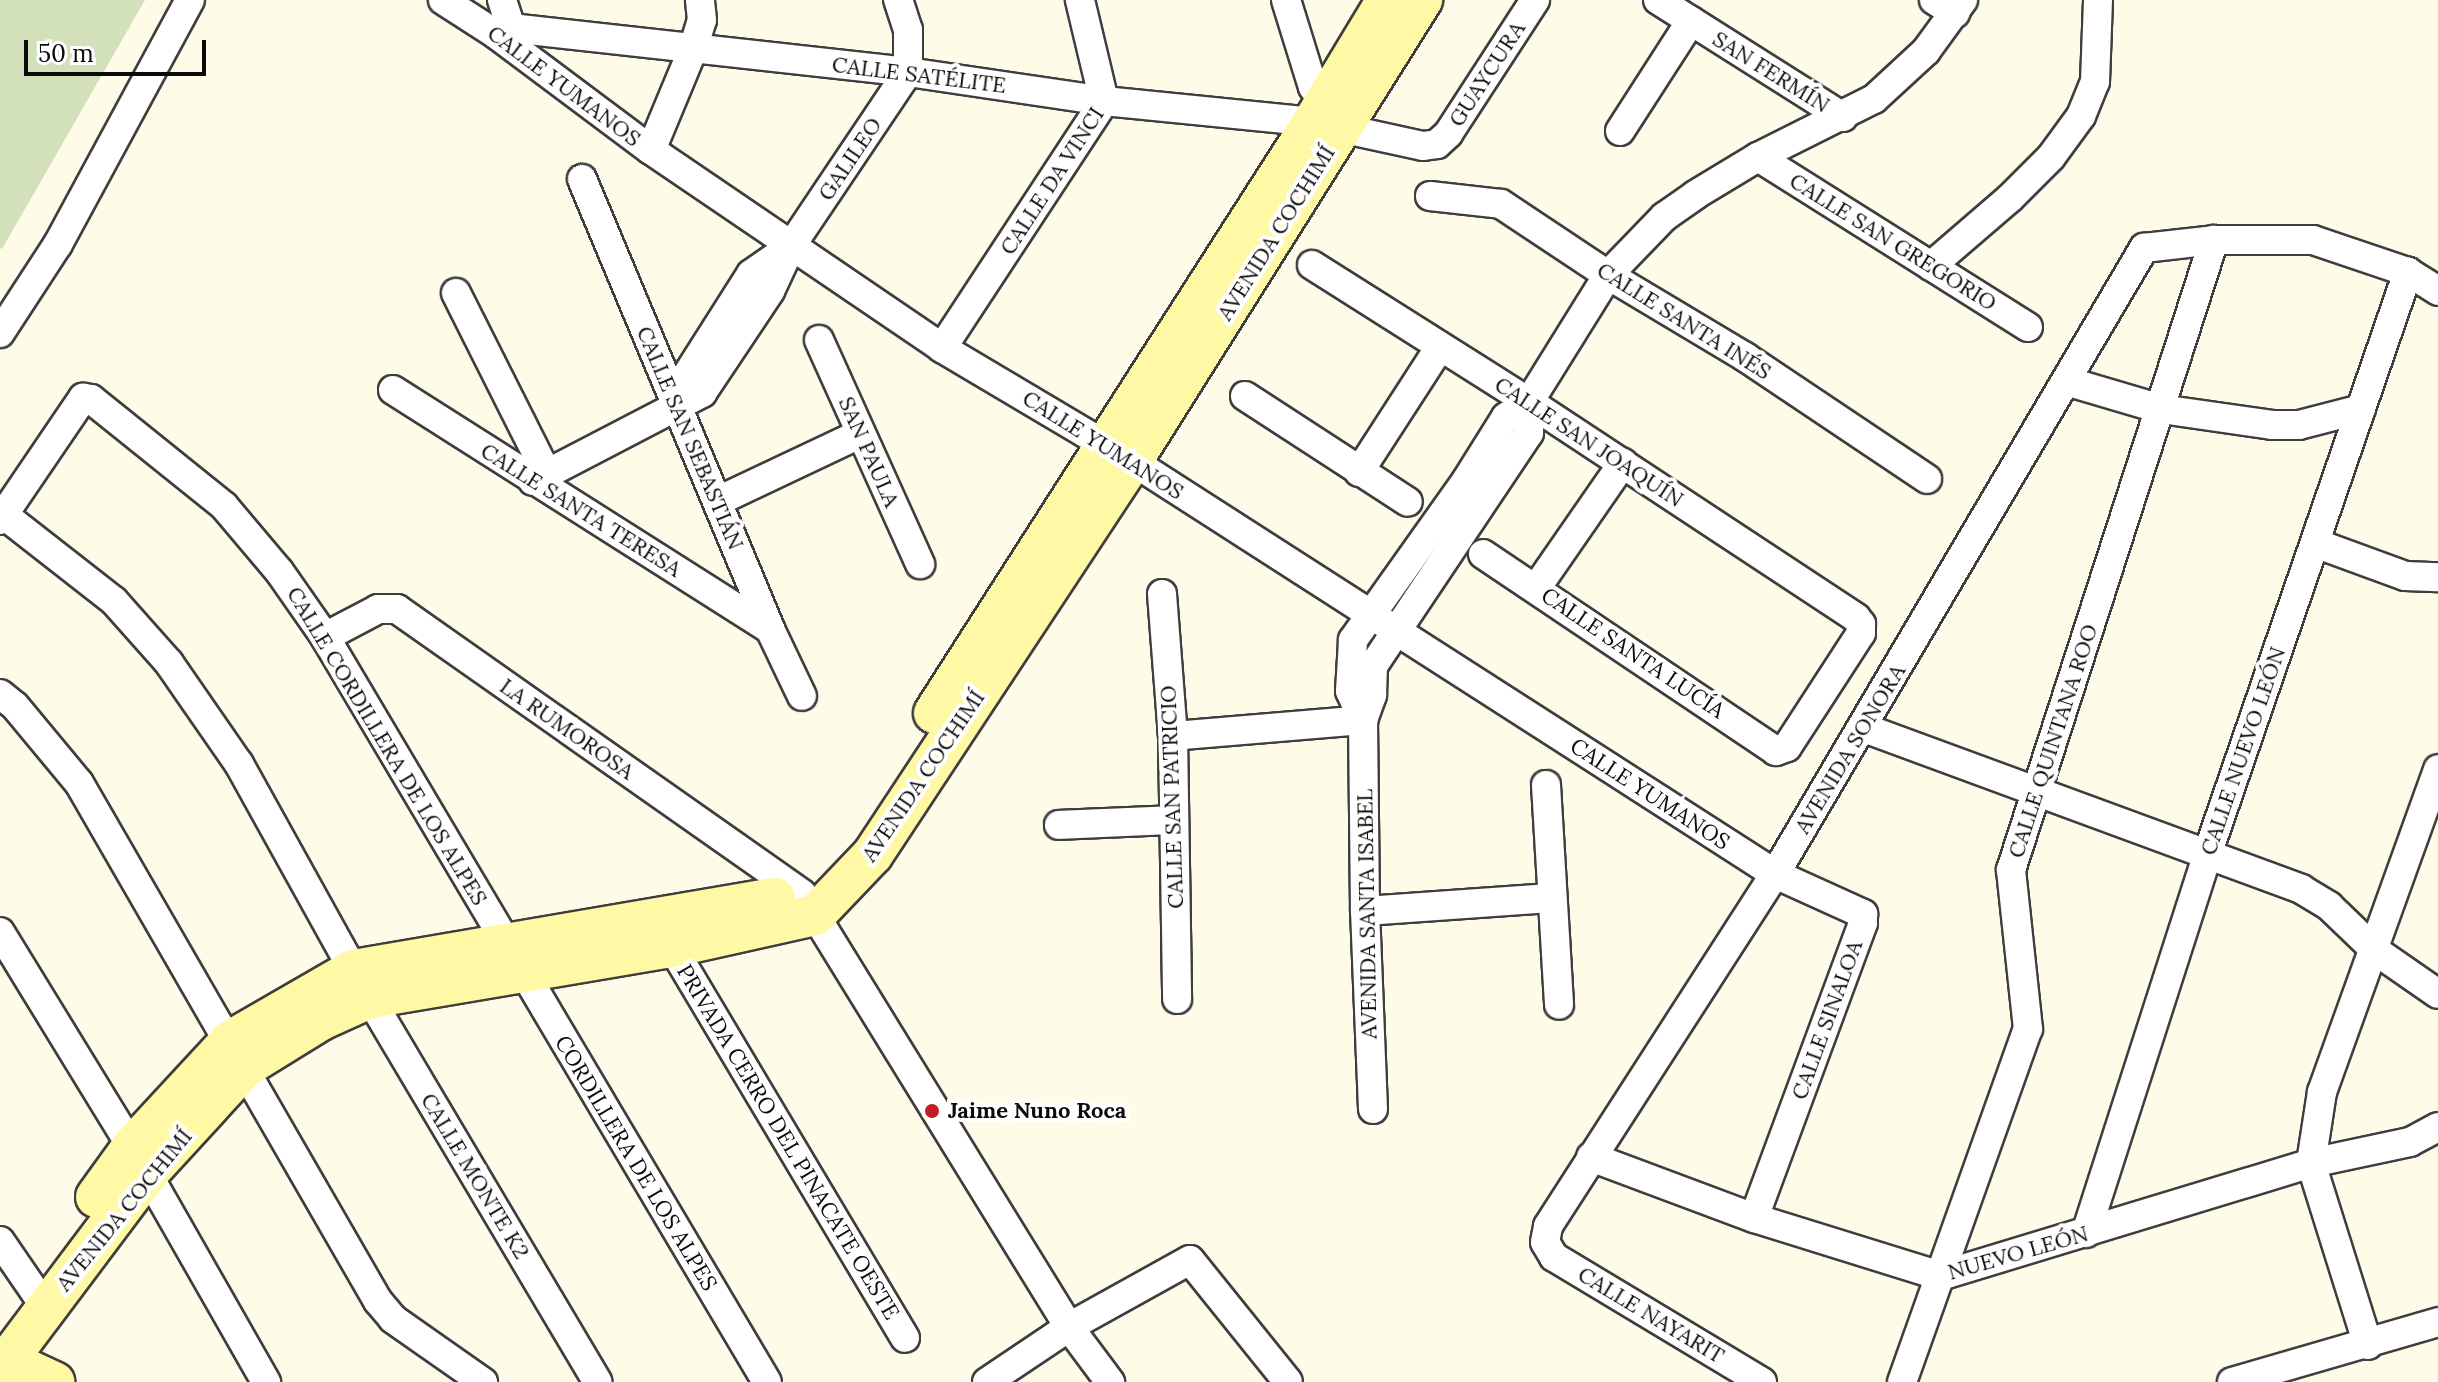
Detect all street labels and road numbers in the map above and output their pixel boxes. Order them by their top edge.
street label: GUAYCURA [1443,16,1531,132]
street label: CALLE YUMANOS [482,20,646,152]
street label: SAN FERMÍN [1708,26,1834,118]
street label: CALLE SATÉLITE [830,51,1008,99]
street label: CALLE DA VINCI [994,102,1110,260]
street label: GALILEO [813,112,887,206]
street label: AVENIDA COCHIMÍ [1212,141,1340,325]
street label: CALLE SAN GREGORIO [1785,167,2001,317]
street label: CALLE SANTA INÉS [1592,257,1776,385]
street label: CALLE SAN SEBASTIÁN [631,322,749,554]
street label: CALLE SAN JOAQUÍN [1490,371,1688,513]
street label: CALLE YUMANOS [1018,385,1188,505]
street label: SAN PAULA [833,393,905,511]
street label: CALLE SANTA TERESA [476,437,686,583]
street label: CALLE CORDILLERA DE LOS ALPES [281,582,493,910]
street label: CALLE SANTA LUCÍA [1536,582,1730,724]
street label: CALLE QUINTANA ROO [2003,621,2103,861]
street label: CALLE NUEVO LEÓN [2195,643,2291,859]
street label: AVENIDA SONORA [1789,659,1911,839]
street label: LA RUMOROSA [495,673,639,785]
street label: AVENIDA COCHIMÍ [856,685,990,867]
street label: CALLE SAN PATRICIO [1155,685,1189,909]
street label: CALLE YUMANOS [1565,733,1735,855]
street label: AVENIDA SANTA ISABEL [1352,789,1382,1039]
street label: CALLE SINALOA [1786,937,1868,1103]
street label: PRIVADA CERRO DEL PINACATE OESTE [671,960,905,1324]
street label: CORDILLERA DE LOS ALPES [549,1031,723,1295]
street label: CALLE MONTE K2 [415,1088,535,1264]
street label: AVENIDA COCHIMÍ [50,1124,198,1296]
street label: NUEVO LEÓN [1945,1220,2091,1286]
street label: CALLE NAYARIT [1573,1261,1729,1369]

